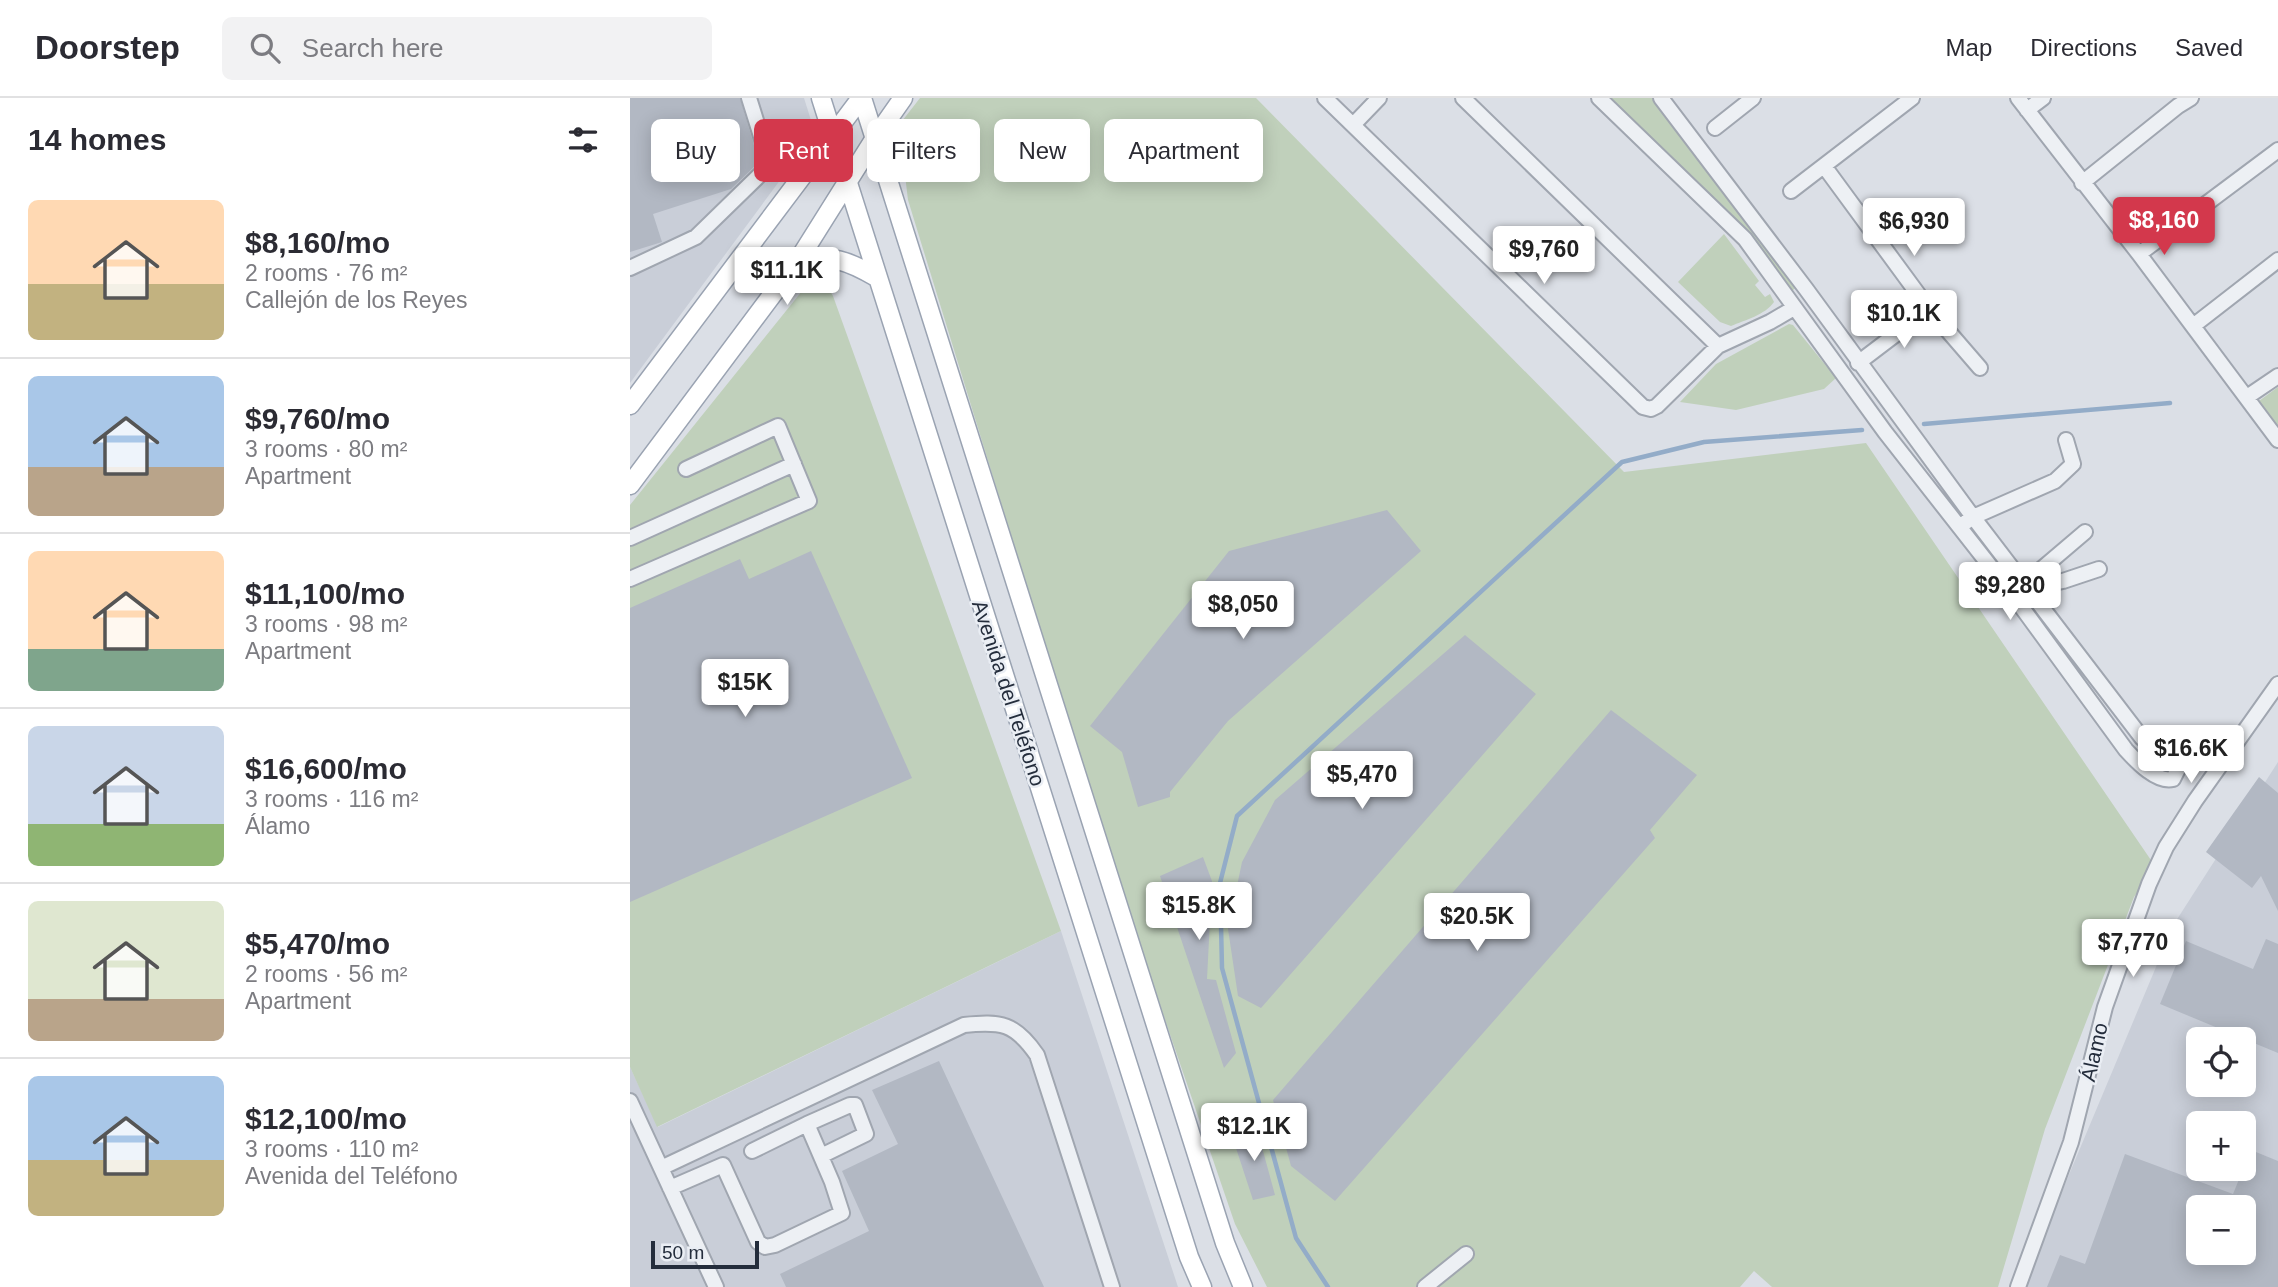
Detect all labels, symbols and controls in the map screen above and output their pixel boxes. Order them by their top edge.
search box [222,17,712,80]
text: Doorstep [35,29,180,66]
icon: search [246,29,284,67]
text: Search here [302,33,444,63]
text: Map [1946,34,1992,61]
text: Directions [2030,34,2137,61]
text: Saved [2175,34,2243,61]
chip: Buy [651,119,740,182]
chip: Rent [754,119,853,182]
chip: Filters [867,119,980,182]
chip: New [994,119,1090,182]
chip: Apartment [1104,119,1263,182]
icon: filters [564,121,602,159]
text: 14 homes [28,123,166,156]
pin: $6,930 [1857,198,1971,258]
pin: $8,160 [2107,198,2221,257]
text: $8,160 [2129,207,2199,233]
text: $6,930 [1879,208,1949,234]
text: $8,160/mo [245,226,390,259]
pin: $9,760 [1487,226,1601,286]
icon: home [84,228,168,312]
text: $9,760 [1509,236,1579,262]
pin: $11.1K [730,248,844,307]
text: $11.1K [751,257,823,283]
text: 2 rooms · 76 m² [245,260,407,286]
text: Callejón de los Reyes [245,287,467,313]
pin: $10.1K [1847,290,1961,350]
text: $10.1K [1867,300,1941,326]
text: $9,760/mo [245,402,390,435]
icon: home [84,404,168,488]
text: 3 rooms · 80 m² [245,436,407,462]
text: Apartment [245,463,351,489]
pin: $9,280 [1953,562,2067,622]
text: $9,280 [1975,572,2045,598]
text: $11,100/mo [245,577,405,610]
icon: home [84,579,168,663]
pin: $8,050 [1186,582,1300,641]
text: $8,050 [1208,591,1278,617]
street label: Avenida del Teléfono [968,597,1050,789]
text: 3 rooms · 98 m² [245,611,407,637]
text: Apartment [245,638,351,664]
pin: $15K [704,660,786,719]
text: $15K [718,669,772,695]
pin: $16.6K [2134,726,2248,785]
text: $16.6K [2154,735,2228,761]
text: $16,600/mo [245,752,407,785]
pin: $5,470 [1305,752,1419,811]
icon: home [84,754,168,838]
text: $5,470 [1327,761,1397,787]
text: 3 rooms · 116 m² [245,786,418,812]
text: Álamo [245,813,310,839]
pin: $15.8K [1142,882,1256,942]
text: $15.8K [1162,892,1236,918]
pin: $20.5K [1420,894,1534,953]
text: $20.5K [1440,903,1514,929]
pin: $7,770 [2076,920,2190,979]
text: $5,470/mo [245,927,390,960]
icon: home [84,929,168,1013]
text: $7,770 [2098,929,2168,955]
text: 2 rooms · 56 m² [245,961,407,987]
text: Apartment [245,988,351,1014]
street label: Álamo [2076,1020,2112,1084]
map controls [2186,1027,2256,1265]
button: locate [2186,1027,2256,1097]
text: $12,100/mo [245,1102,407,1135]
icon: home [84,1104,168,1188]
pin: $12.1K [1197,1104,1311,1163]
button: + [2186,1111,2256,1181]
text: $12.1K [1217,1113,1291,1139]
text: 3 rooms · 110 m² [245,1136,418,1162]
text: Avenida del Teléfono [245,1163,458,1189]
button: − [2186,1195,2256,1265]
scale bar [651,1238,760,1270]
text: 50 m [662,1242,704,1263]

